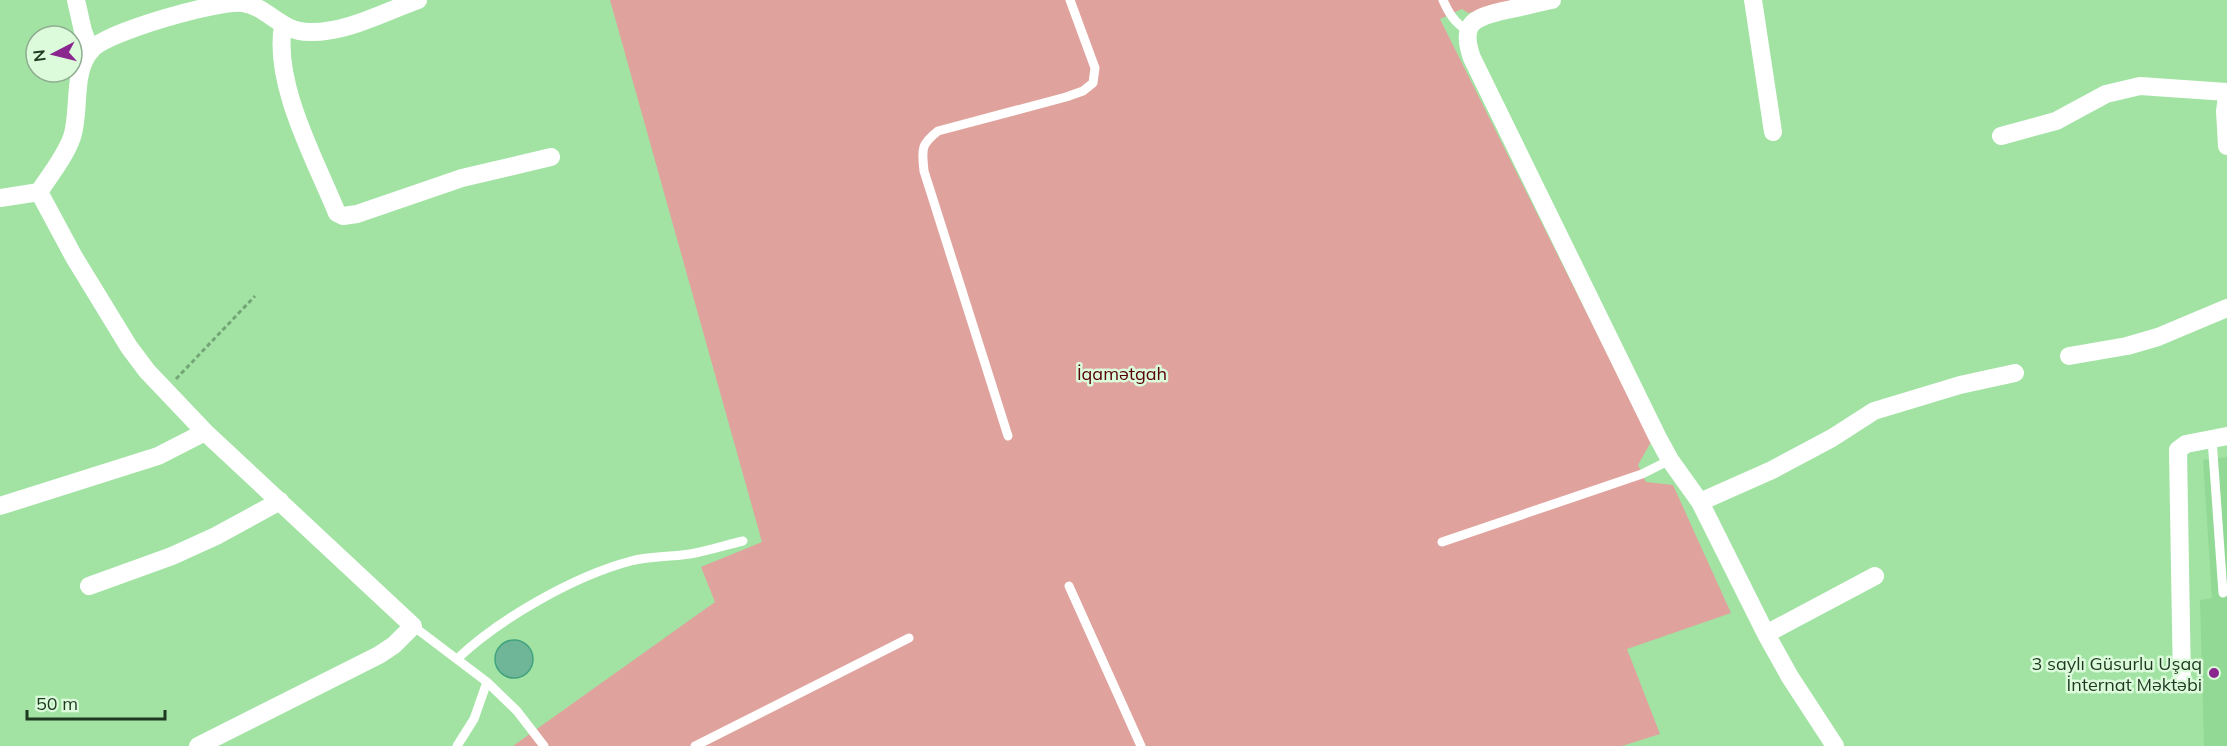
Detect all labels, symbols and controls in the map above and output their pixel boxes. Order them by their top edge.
north arrow [24,24,84,84]
text: N [28,49,50,63]
park label: İqamətgah [1077,362,1167,385]
place label: 3 saylı Güsurlu Uşaq İnternat Məktəbi [2032,652,2202,696]
marker: 3 saylı Güsurlu Uşaq İnternat Məktəbi [2207,666,2221,680]
scale bar [27,683,165,721]
text: 50 m [36,692,78,715]

